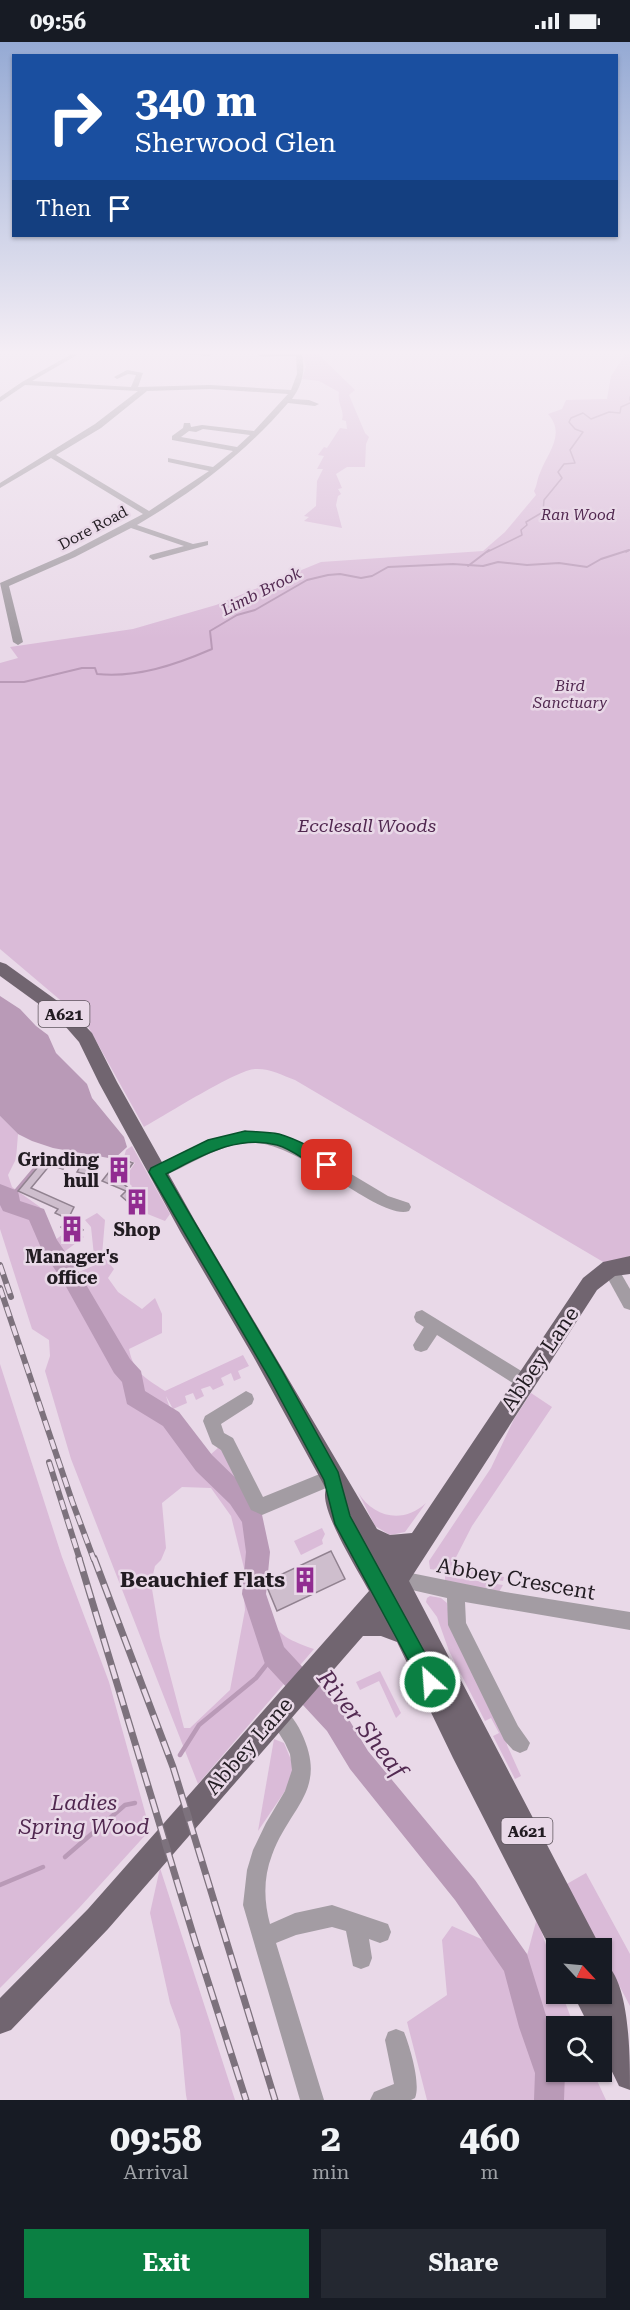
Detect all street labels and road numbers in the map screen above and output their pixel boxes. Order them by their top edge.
street label: Dore Road [55,502,131,554]
road number: A621 [38,1001,90,1027]
street label: Abbey Lane [496,1302,584,1416]
street label: Abbey Crescent [435,1553,597,1605]
street label: Abbey Lane [200,1693,298,1799]
road number: A621 [502,1818,552,1844]

